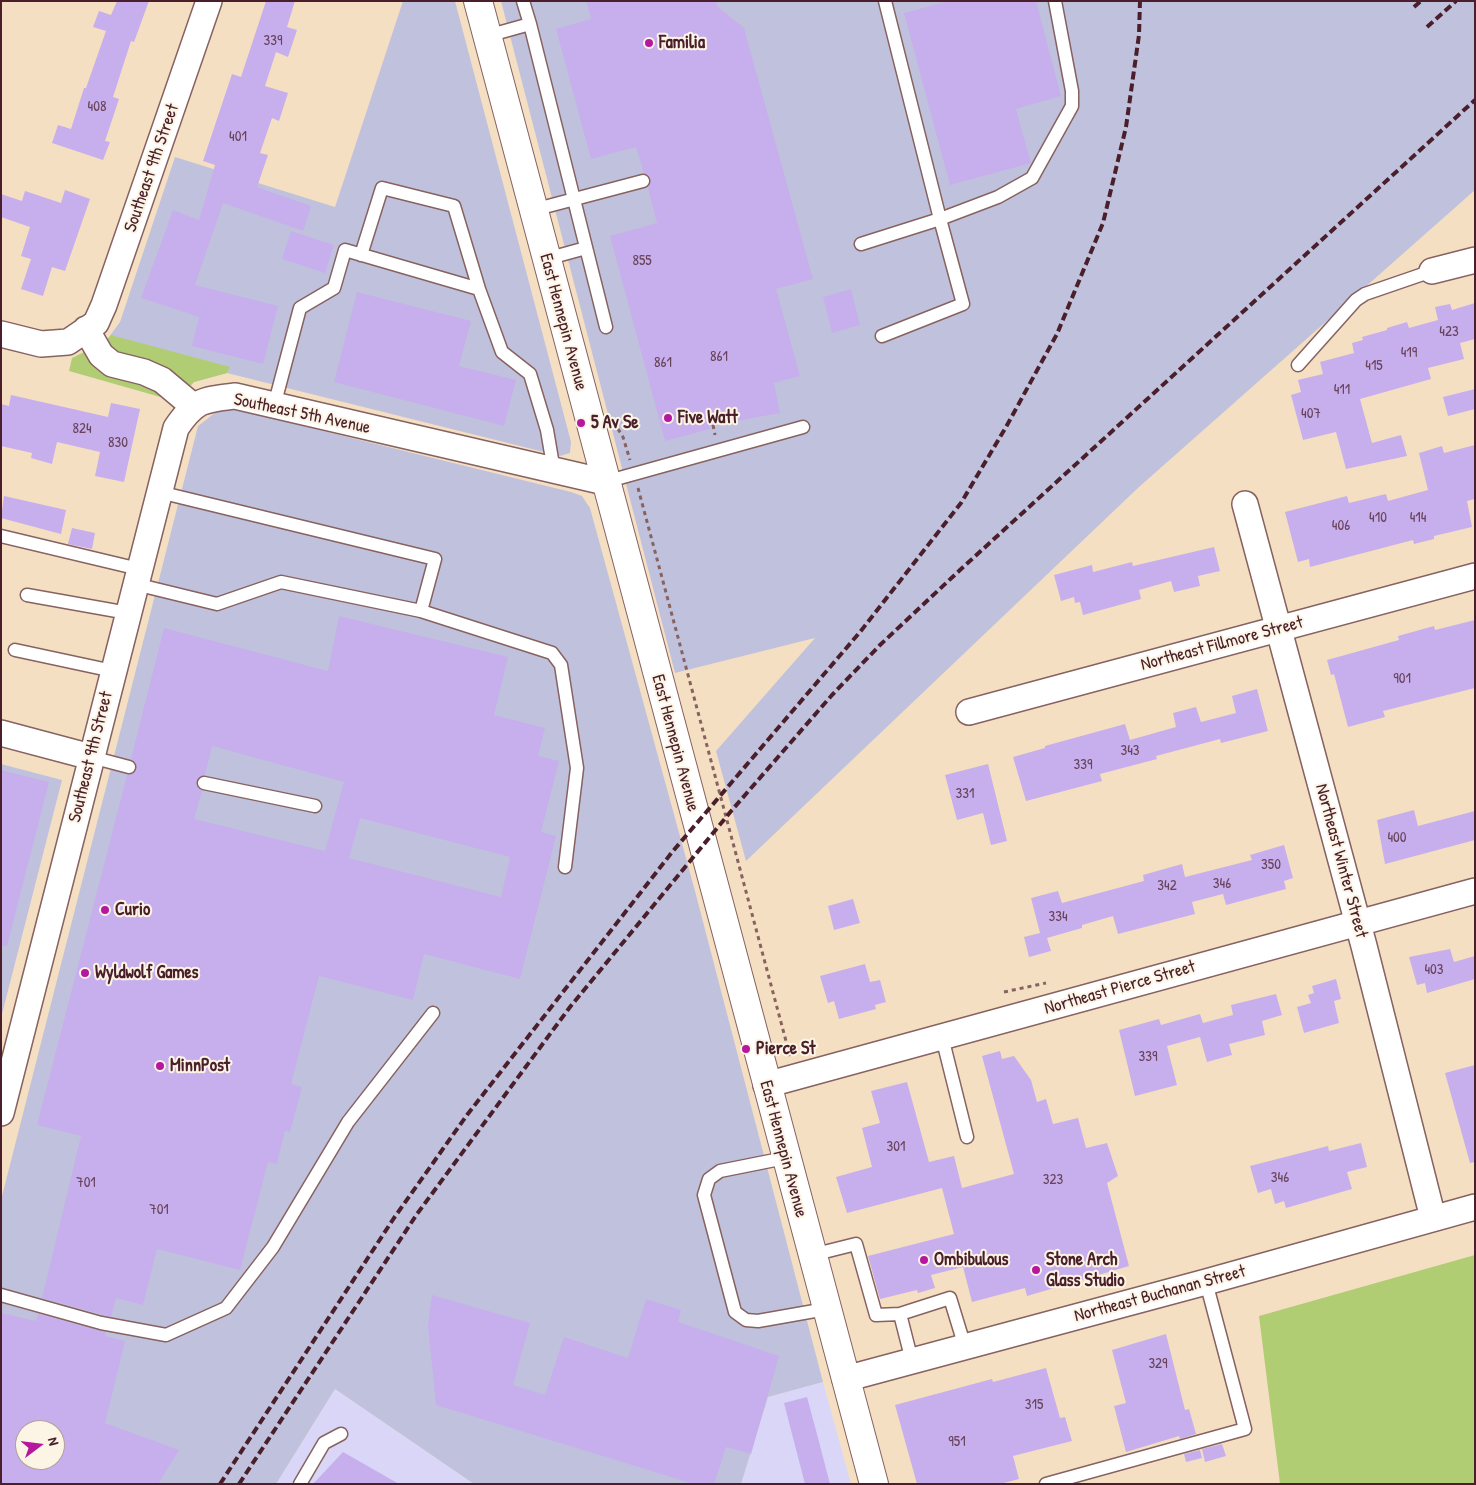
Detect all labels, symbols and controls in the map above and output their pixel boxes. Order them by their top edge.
house number: 339 [264,32,282,50]
place label: Familia [659,32,705,54]
marker: Familia [643,37,655,49]
house number: 408 [88,98,106,116]
street label: Southeast 9th Street [120,101,184,235]
house number: 401 [229,128,247,146]
street label: East Hennepin Avenue [534,251,592,393]
house number: 855 [632,252,652,270]
house number: 423 [1439,323,1459,341]
house number: 419 [1401,344,1417,362]
house number: 861 [710,348,728,366]
house number: 861 [654,354,672,372]
house number: 415 [1365,357,1383,375]
house number: 411 [1334,381,1350,399]
street label: Southeast 5th Avenue [232,389,372,439]
house number: 407 [1301,405,1321,423]
place label: Five Watt [678,407,738,429]
place label: 5 Av Se [591,412,638,434]
marker: Five Watt [662,412,674,424]
marker: 5 Av Se [575,417,587,429]
house number: 824 [72,420,92,438]
house number: 830 [108,434,128,452]
house number: 410 [1369,509,1387,527]
house number: 414 [1410,509,1426,527]
house number: 406 [1332,517,1350,535]
street label: Northeast Fillmore Street [1138,612,1306,676]
house number: 901 [1393,670,1411,688]
street label: East Hennepin Avenue [646,672,704,814]
street label: Southeast 9th Street [64,689,118,825]
house number: 343 [1120,742,1140,760]
house number: 339 [1074,756,1092,774]
street label: Northeast Winter Street [1310,782,1372,940]
house number: 331 [956,785,974,803]
house number: 400 [1387,829,1407,847]
house number: 350 [1261,856,1281,874]
house number: 346 [1213,875,1231,893]
house number: 342 [1157,877,1177,895]
place label: Curio [115,899,150,921]
marker: Curio [99,904,111,916]
house number: 334 [1048,908,1068,926]
street label: Northeast Pierce Street [1042,956,1198,1020]
house number: 403 [1424,961,1444,979]
place label: Wyldwolf Games [95,962,199,984]
marker: Wyldwolf Games [79,967,91,979]
place label: Pierce St [756,1038,816,1060]
marker: Pierce St [740,1043,752,1055]
house number: 339 [1139,1048,1157,1066]
place label: MinnPost [170,1055,230,1077]
marker: MinnPost [154,1060,166,1072]
street label: East Hennepin Avenue [754,1078,812,1220]
house number: 301 [887,1138,905,1156]
house number: 346 [1271,1169,1289,1187]
house number: 323 [1043,1171,1063,1189]
house number: 701 [76,1174,96,1192]
house number: 701 [149,1201,169,1219]
place label: Ombibulous [934,1249,1008,1271]
place label: Stone Arch Glass Studio [1046,1249,1124,1292]
marker: Ombibulous [918,1254,930,1266]
street label: Northeast Buchanan Street [1072,1261,1248,1327]
marker: Stone Arch Glass Studio [1030,1264,1042,1276]
house number: 329 [1148,1355,1168,1373]
house number: 315 [1025,1396,1043,1414]
north arrow [15,1420,65,1470]
house number: 951 [948,1433,966,1451]
text: N [44,1435,64,1447]

